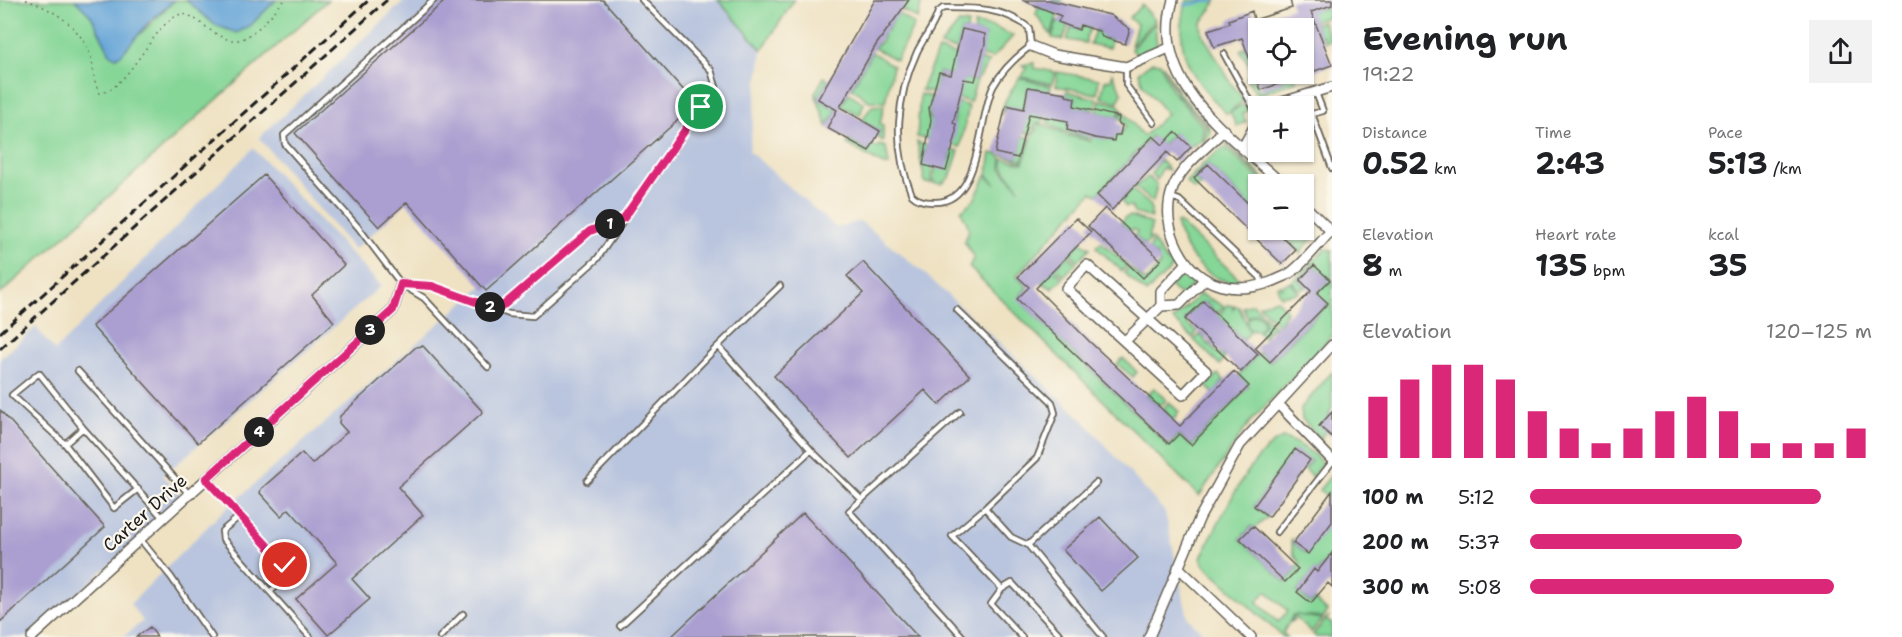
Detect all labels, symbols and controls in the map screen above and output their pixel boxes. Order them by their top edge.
text: Evening run [1362,16,1568,61]
map controls [1248,18,1314,240]
button: locate [1248,18,1314,84]
button: share [1809,20,1872,83]
text: 19:22 [1362,61,1415,87]
pin [675,81,726,132]
icon: arrive [684,90,717,123]
button: + [1248,96,1314,162]
text: Distance [1362,122,1428,143]
text: Time [1535,122,1572,143]
text: Pace [1708,122,1743,143]
text: 0.52 [1362,143,1429,184]
text: 2:43 [1535,143,1605,184]
text: 5:13 [1708,143,1768,184]
text: km [1429,158,1457,179]
text: /km [1768,158,1802,179]
button: − [1248,174,1314,240]
pin: 1 [595,209,625,239]
text: 1 [606,213,614,234]
text: Elevation [1362,224,1434,245]
text: Heart rate [1535,224,1617,245]
text: kcal [1708,224,1739,245]
text: 8 [1362,245,1383,286]
text: 135 [1535,245,1588,286]
text: 35 [1708,245,1748,286]
text: m [1383,260,1402,281]
text: bpm [1588,260,1625,281]
pin: 2 [475,292,505,322]
text: 2 [484,296,496,317]
pin: 3 [355,315,385,345]
text: Elevation [1362,318,1452,344]
text: 120–125 m [1766,318,1872,344]
text: 3 [364,319,376,340]
pin: 4 [244,417,274,447]
text: 4 [253,421,265,442]
street label: Carter Drive [98,469,192,557]
text: 100 m [1362,484,1424,510]
text: 5:12 [1458,484,1495,510]
text: 200 m [1362,529,1429,555]
text: 5:37 [1458,529,1500,555]
pin [259,539,310,590]
icon: check [268,548,301,581]
text: 300 m [1362,574,1429,600]
text: 5:08 [1458,574,1502,600]

